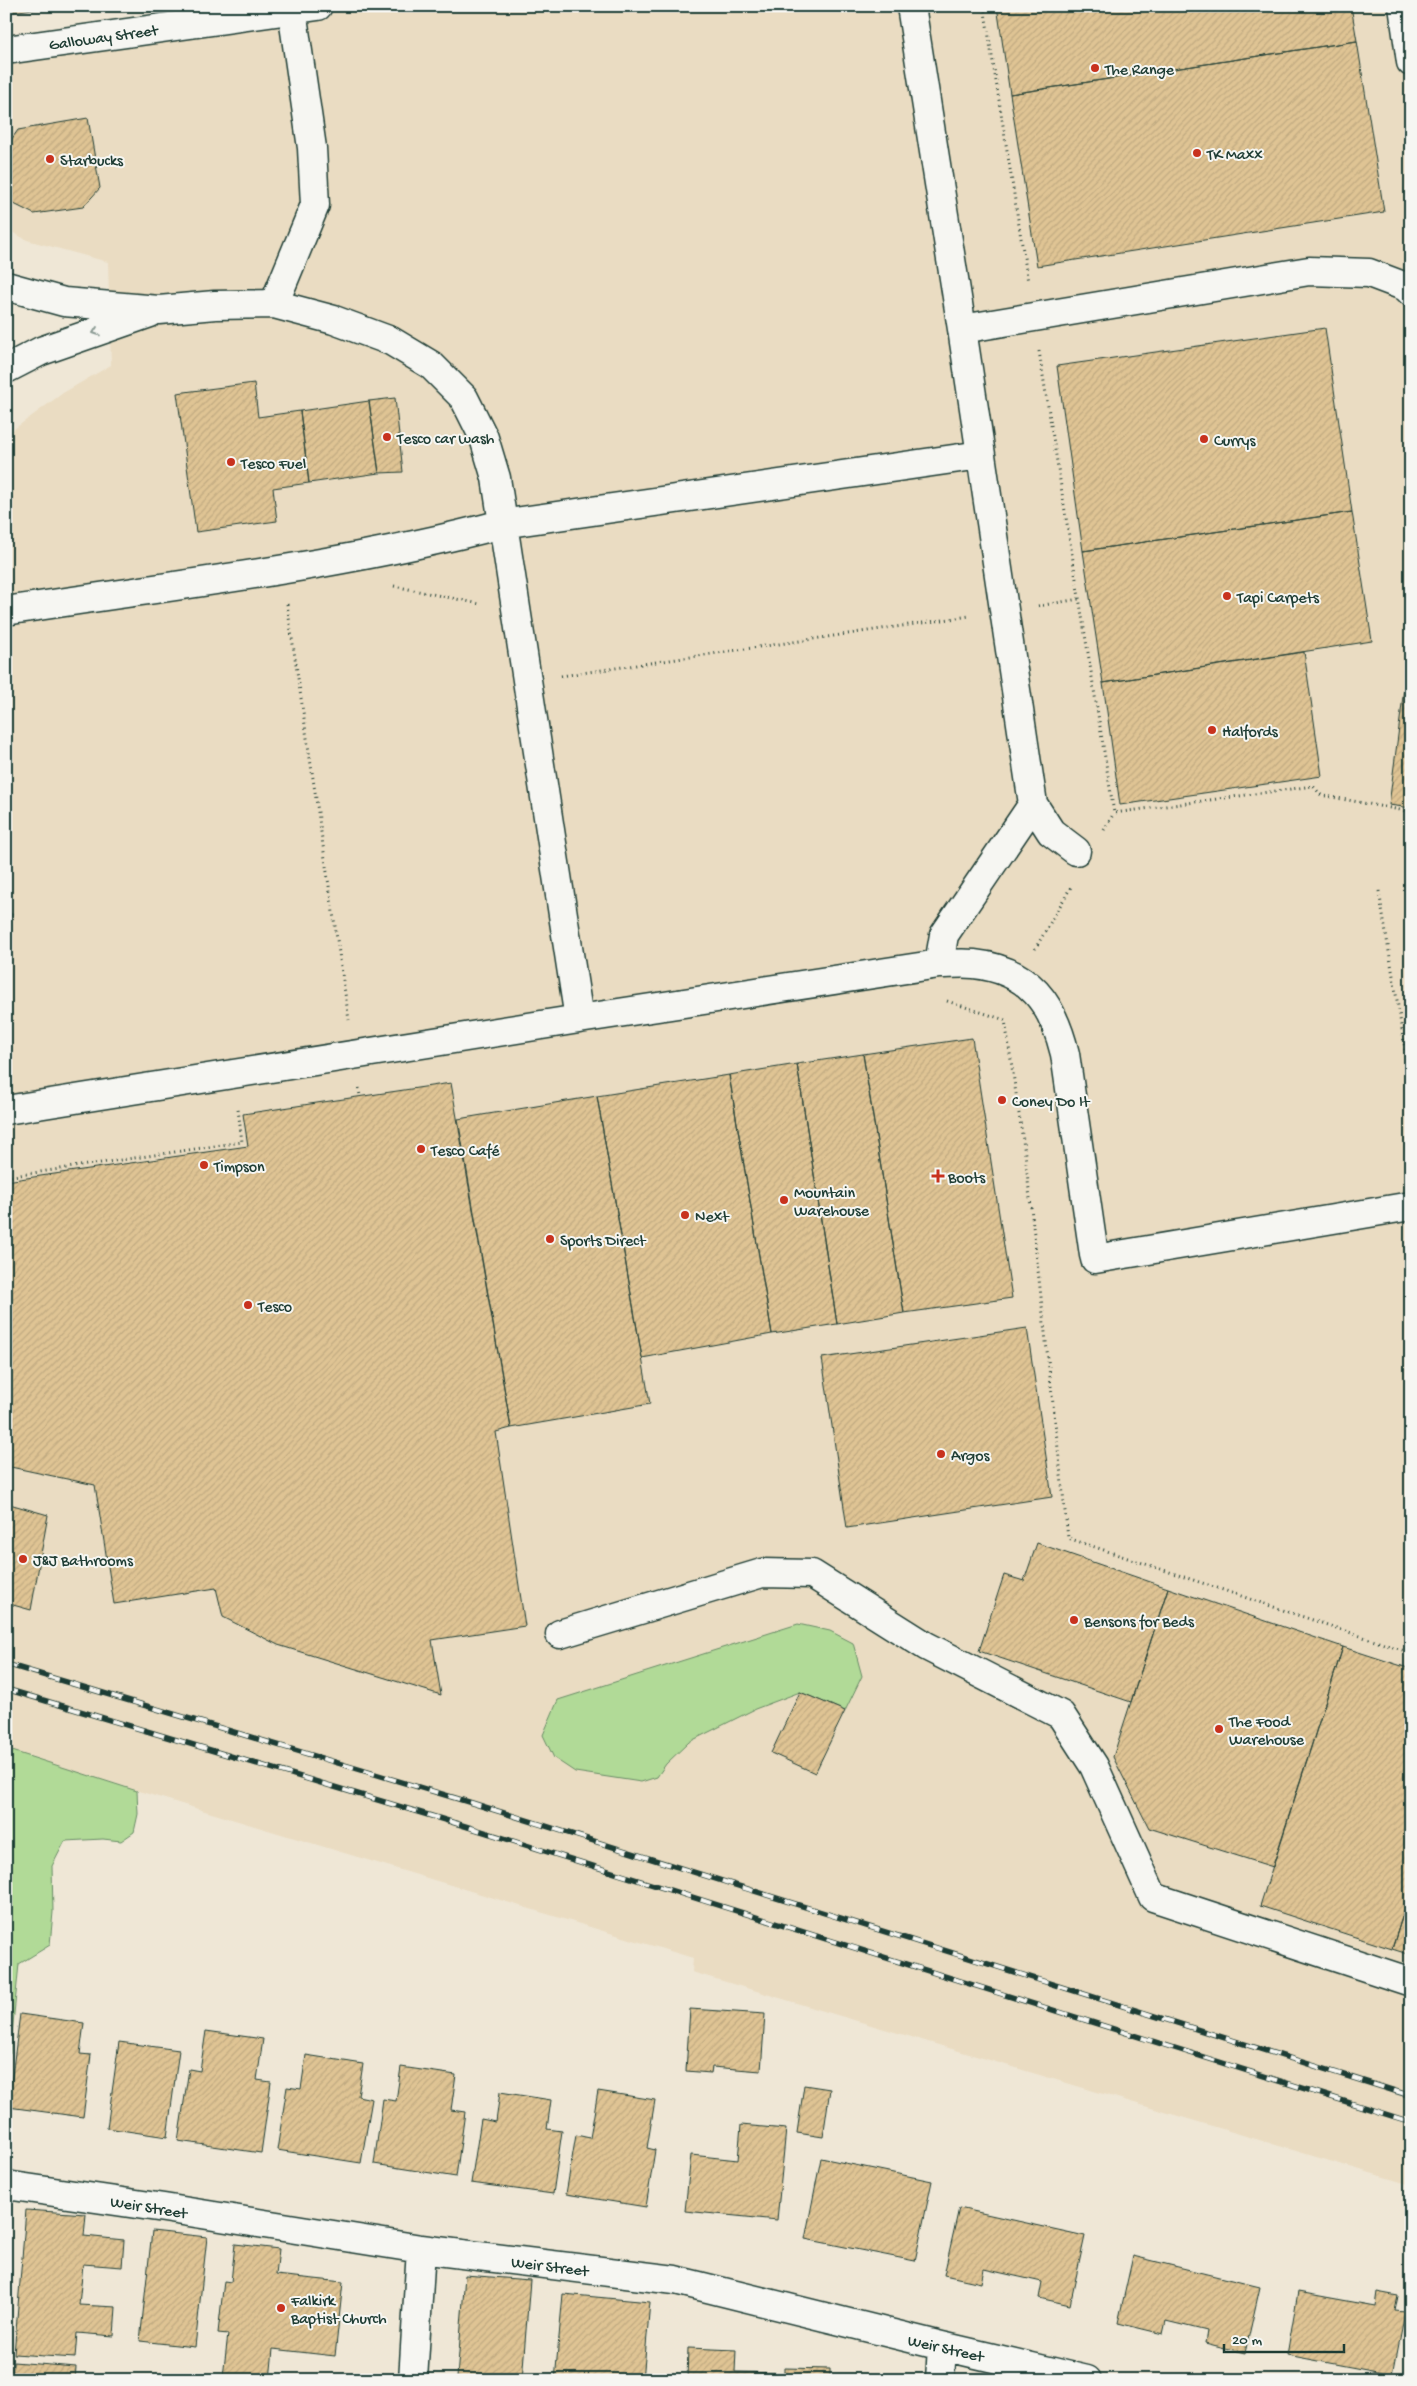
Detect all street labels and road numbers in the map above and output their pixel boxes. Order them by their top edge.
street label: Galloway Street [48,22,161,57]
street label: Weir Street [109,2194,190,2225]
street label: Weir Street [510,2254,591,2283]
street label: Weir Street [905,2332,987,2369]

